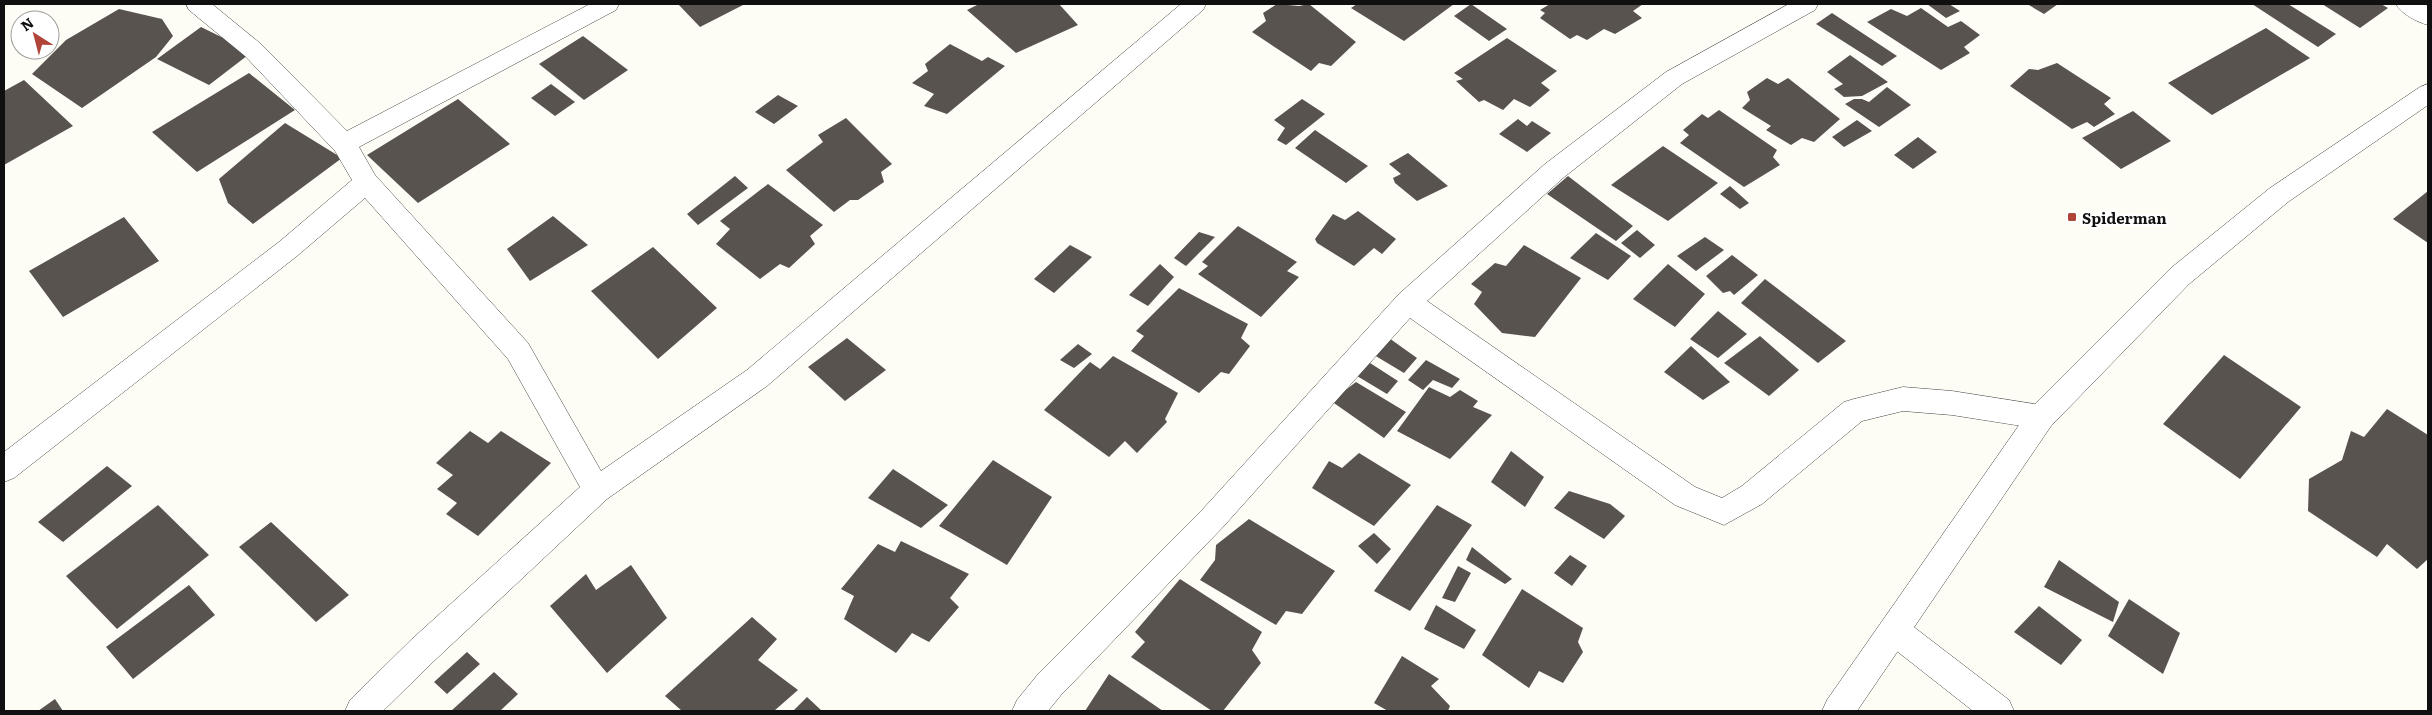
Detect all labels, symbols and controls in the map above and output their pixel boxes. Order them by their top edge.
north arrow [10,10,60,60]
text: N [16,12,38,35]
place label: Spiderman [2082,206,2167,229]
marker: Spiderman [2066,211,2078,223]

